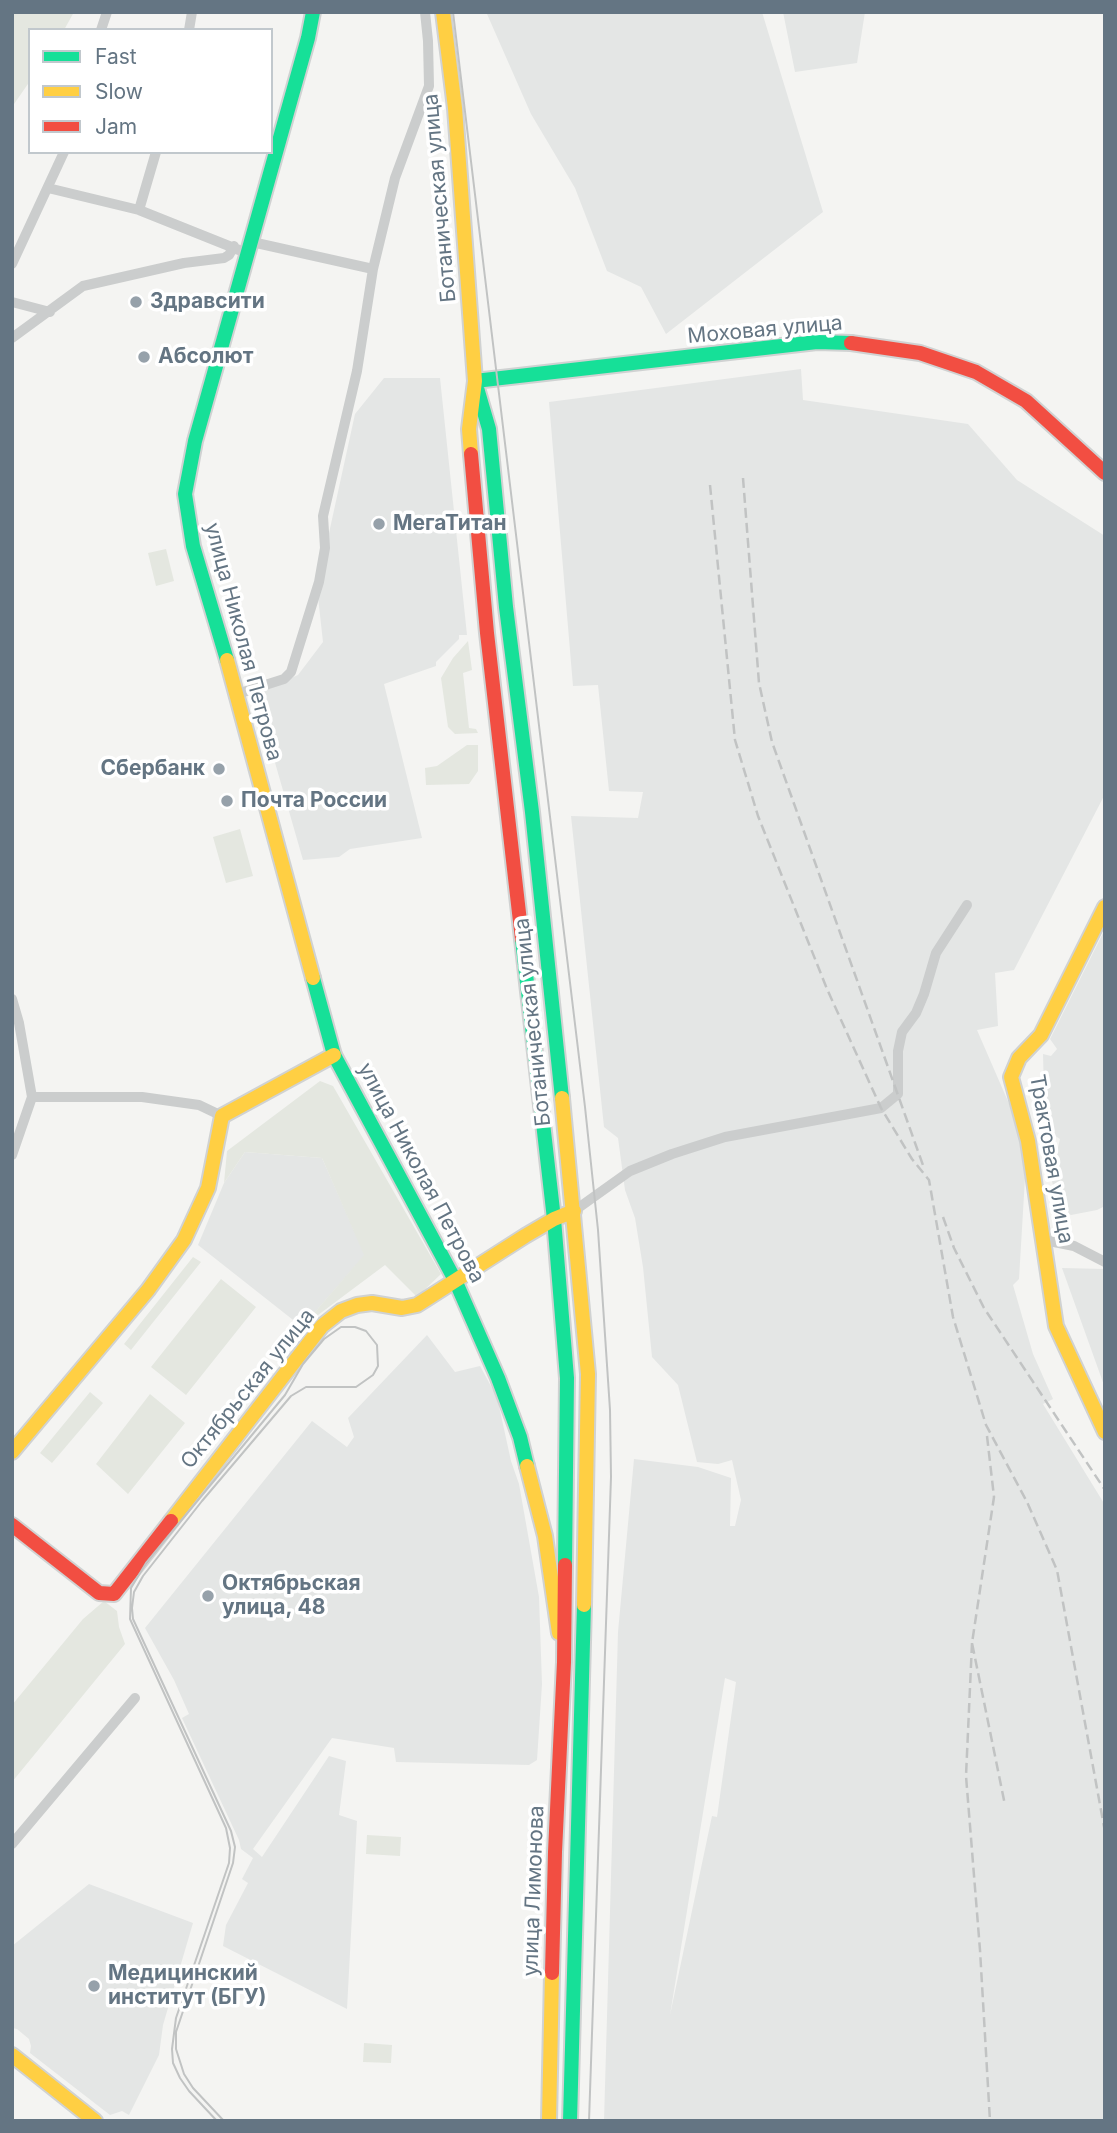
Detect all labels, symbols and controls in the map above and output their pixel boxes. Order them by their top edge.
legend [28,28,273,154]
text: Fast [95,44,137,69]
text: Slow [95,79,143,104]
street label: Ботаническая улица [418,93,462,303]
text: Jam [95,114,137,139]
place label: Здравсити [150,289,265,315]
marker: Здравсити [128,294,144,310]
street label: Моховая улица [686,311,844,349]
place label: Абсолют [158,344,253,370]
marker: Абсолют [136,349,152,365]
place label: МегаТитан [393,511,507,537]
marker: МегаТитан [371,516,387,532]
street label: улица Николая Петрова [199,520,287,764]
place label: Сбербанк [101,756,205,782]
marker: Сбербанк [211,761,227,777]
place label: Почта России [241,788,387,814]
marker: Почта России [219,793,235,809]
street label: Ботаническая улица [510,917,556,1127]
street label: улица Николая Петрова [352,1059,490,1287]
street label: Трактовая улица [1024,1072,1078,1246]
street label: Октябрьская улица [176,1304,320,1474]
place label: Октябрьская улица, 48 [222,1571,361,1621]
marker: Октябрьская улица, 48 [200,1588,216,1604]
street label: улица Лимонова [518,1805,550,1977]
place label: Медицинский институт (БГУ) [108,1961,266,2011]
marker: Медицинский институт (БГУ) [86,1978,102,1994]

